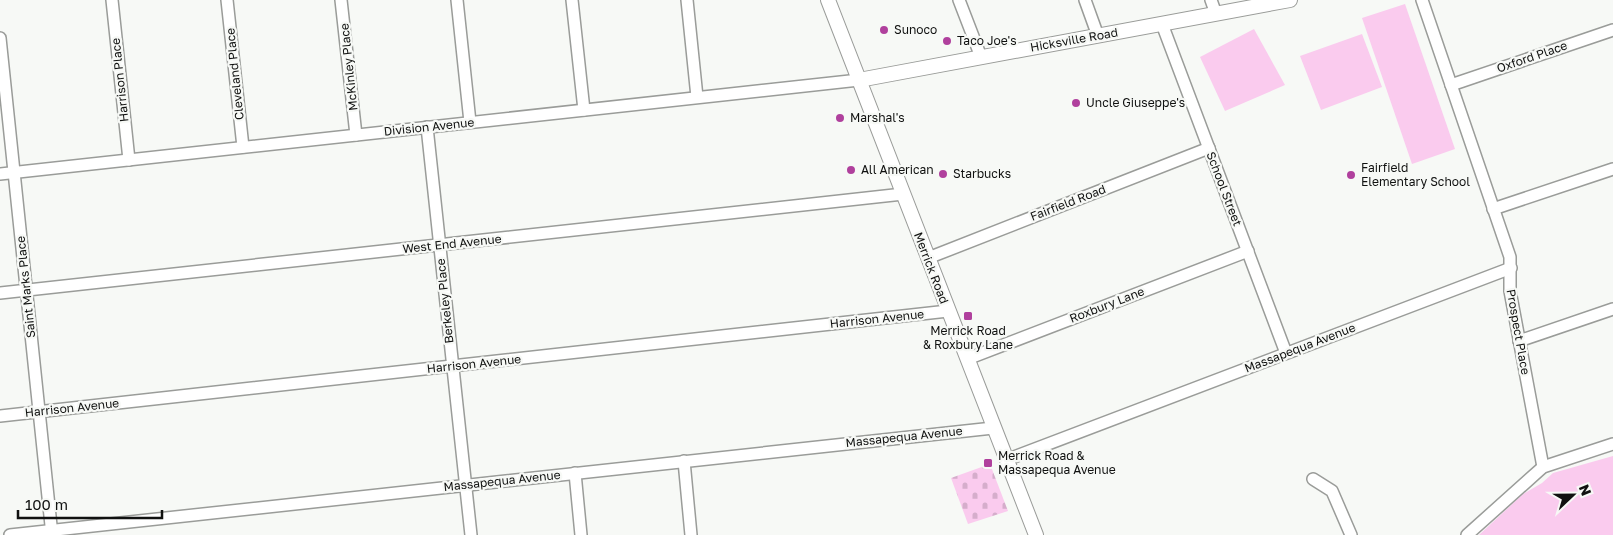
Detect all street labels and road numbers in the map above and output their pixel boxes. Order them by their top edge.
street label: McKinley Place [336,23,361,112]
street label: Hicksville Road [1029,24,1119,55]
street label: Cleveland Place [222,27,247,121]
street label: Harrison Place [108,37,131,123]
street label: Oxford Place [1495,37,1569,76]
street label: Division Avenue [383,114,475,139]
street label: School Street [1203,150,1246,228]
street label: Fairfield Road [1028,181,1108,224]
street label: Merrick Road [911,230,952,306]
street label: West End Avenue [402,231,502,256]
street label: Saint Marks Place [13,235,38,339]
street label: Berkeley Place [433,258,456,344]
street label: Roxbury Lane [1067,283,1146,326]
street label: Prospect Place [1504,288,1533,376]
street label: Harrison Avenue [829,306,925,331]
street label: Massapequa Avenue [1242,319,1357,376]
street label: Harrison Avenue [426,351,522,376]
street label: Harrison Avenue [24,395,120,420]
street label: Massapequa Avenue [845,423,963,450]
street label: Massapequa Avenue [443,467,561,494]

